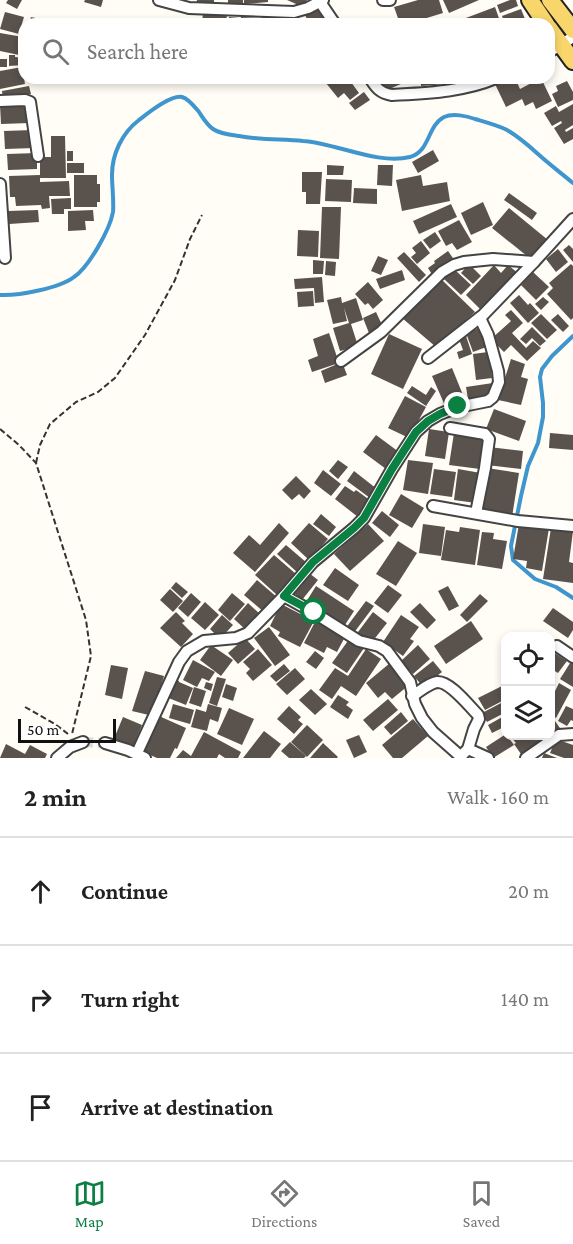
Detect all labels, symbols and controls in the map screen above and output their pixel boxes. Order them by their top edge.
search box [18,18,555,84]
icon: search [39,35,72,68]
text: Search here [87,39,188,64]
route end [444,392,470,418]
route start [300,598,326,624]
map controls [501,632,555,740]
button: locate [501,632,555,686]
button: layers [501,686,555,740]
scale bar [18,716,116,744]
text: 50 m [27,721,59,738]
text: 2 min [24,783,87,812]
text: Walk · 160 m [447,786,549,808]
icon: ahead [24,875,57,908]
text: Continue [81,879,168,904]
text: 20 m [508,880,549,902]
icon: right [24,983,57,1016]
text: Turn right [81,987,179,1012]
text: 140 m [501,988,549,1010]
icon: arrive [24,1091,57,1124]
text: Arrive at destination [81,1095,273,1120]
tab: Map [73,1177,106,1230]
tab: Directions [251,1177,317,1230]
tab: Saved [463,1177,500,1230]

